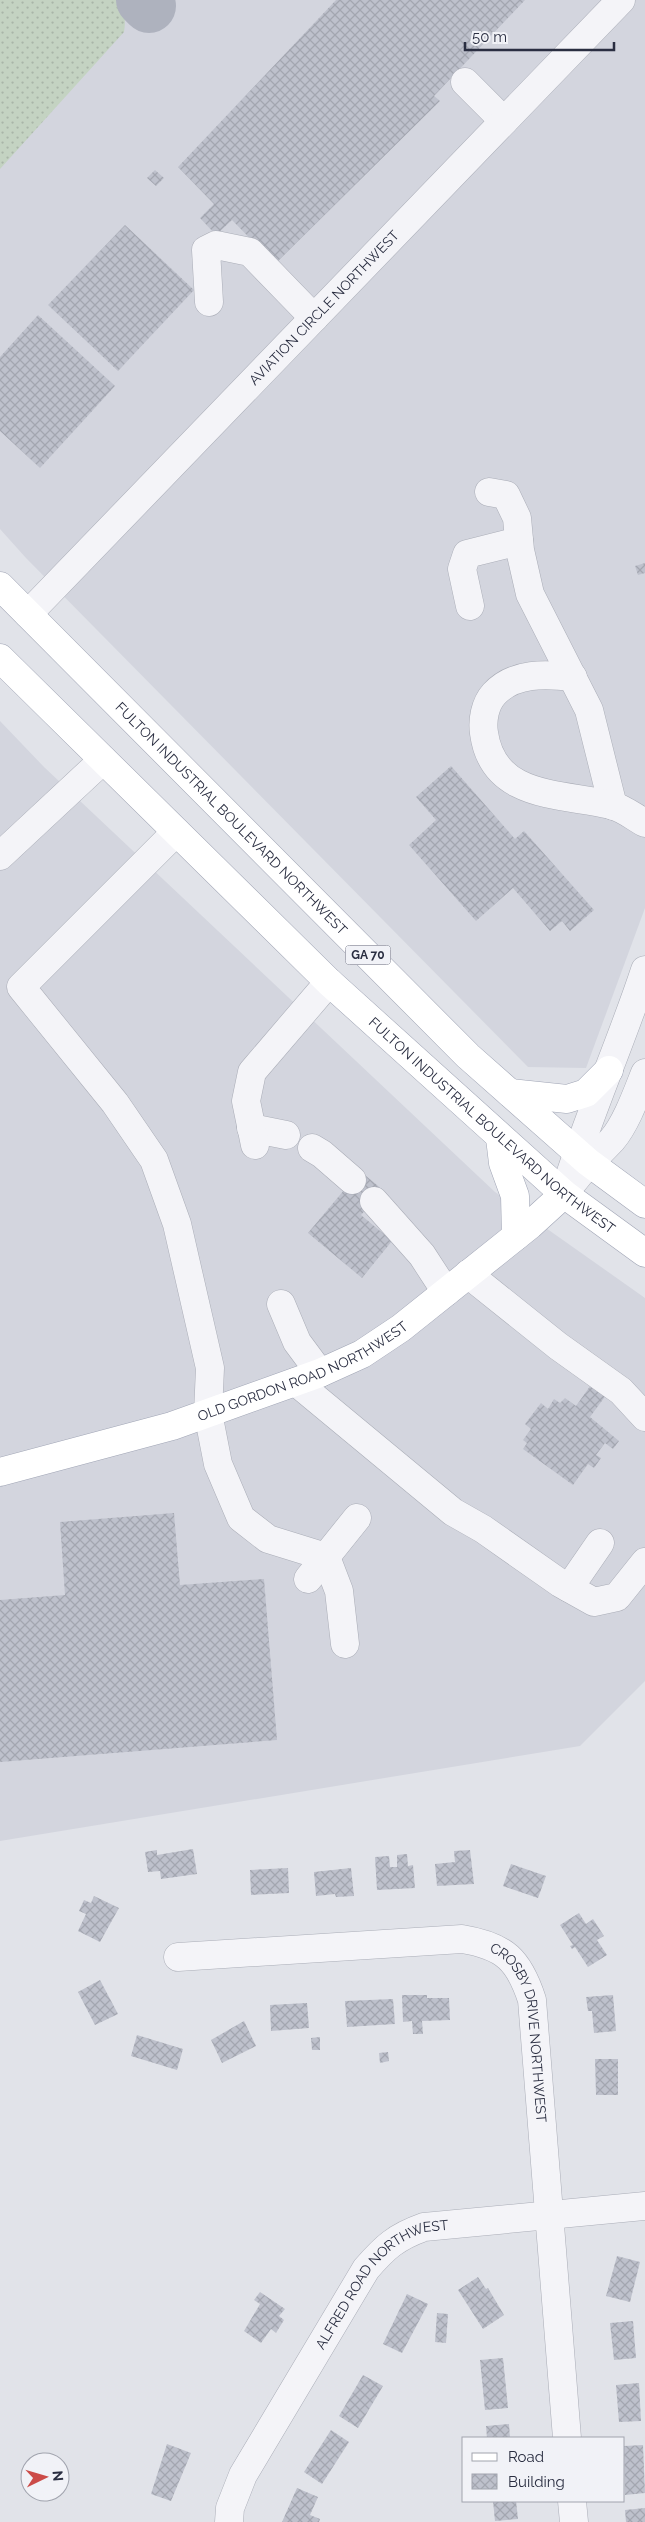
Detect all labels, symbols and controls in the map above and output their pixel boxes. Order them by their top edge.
scale bar [465,20,614,52]
text: 50 m [472,28,507,46]
street label: AVIATION CIRCLE NORTHWEST [246,227,402,388]
street label: FULTON INDUSTRIAL BOULEVARD NORTHWEST [112,699,351,938]
road number: GA 70 [346,946,390,964]
street label: FULTON INDUSTRIAL BOULEVARD NORTHWEST [366,1014,619,1237]
street label: OLD GORDON ROAD NORTHWEST [195,1318,411,1424]
street label: CROSBY DRIVE NORTHWEST [488,1939,550,2124]
street label: ALFRED ROAD NORTHWEST [312,2217,449,2352]
legend [462,2437,625,2502]
text: Road [508,2448,544,2466]
north arrow [20,2452,70,2502]
text: N [50,2470,66,2482]
text: Building [508,2473,565,2491]

